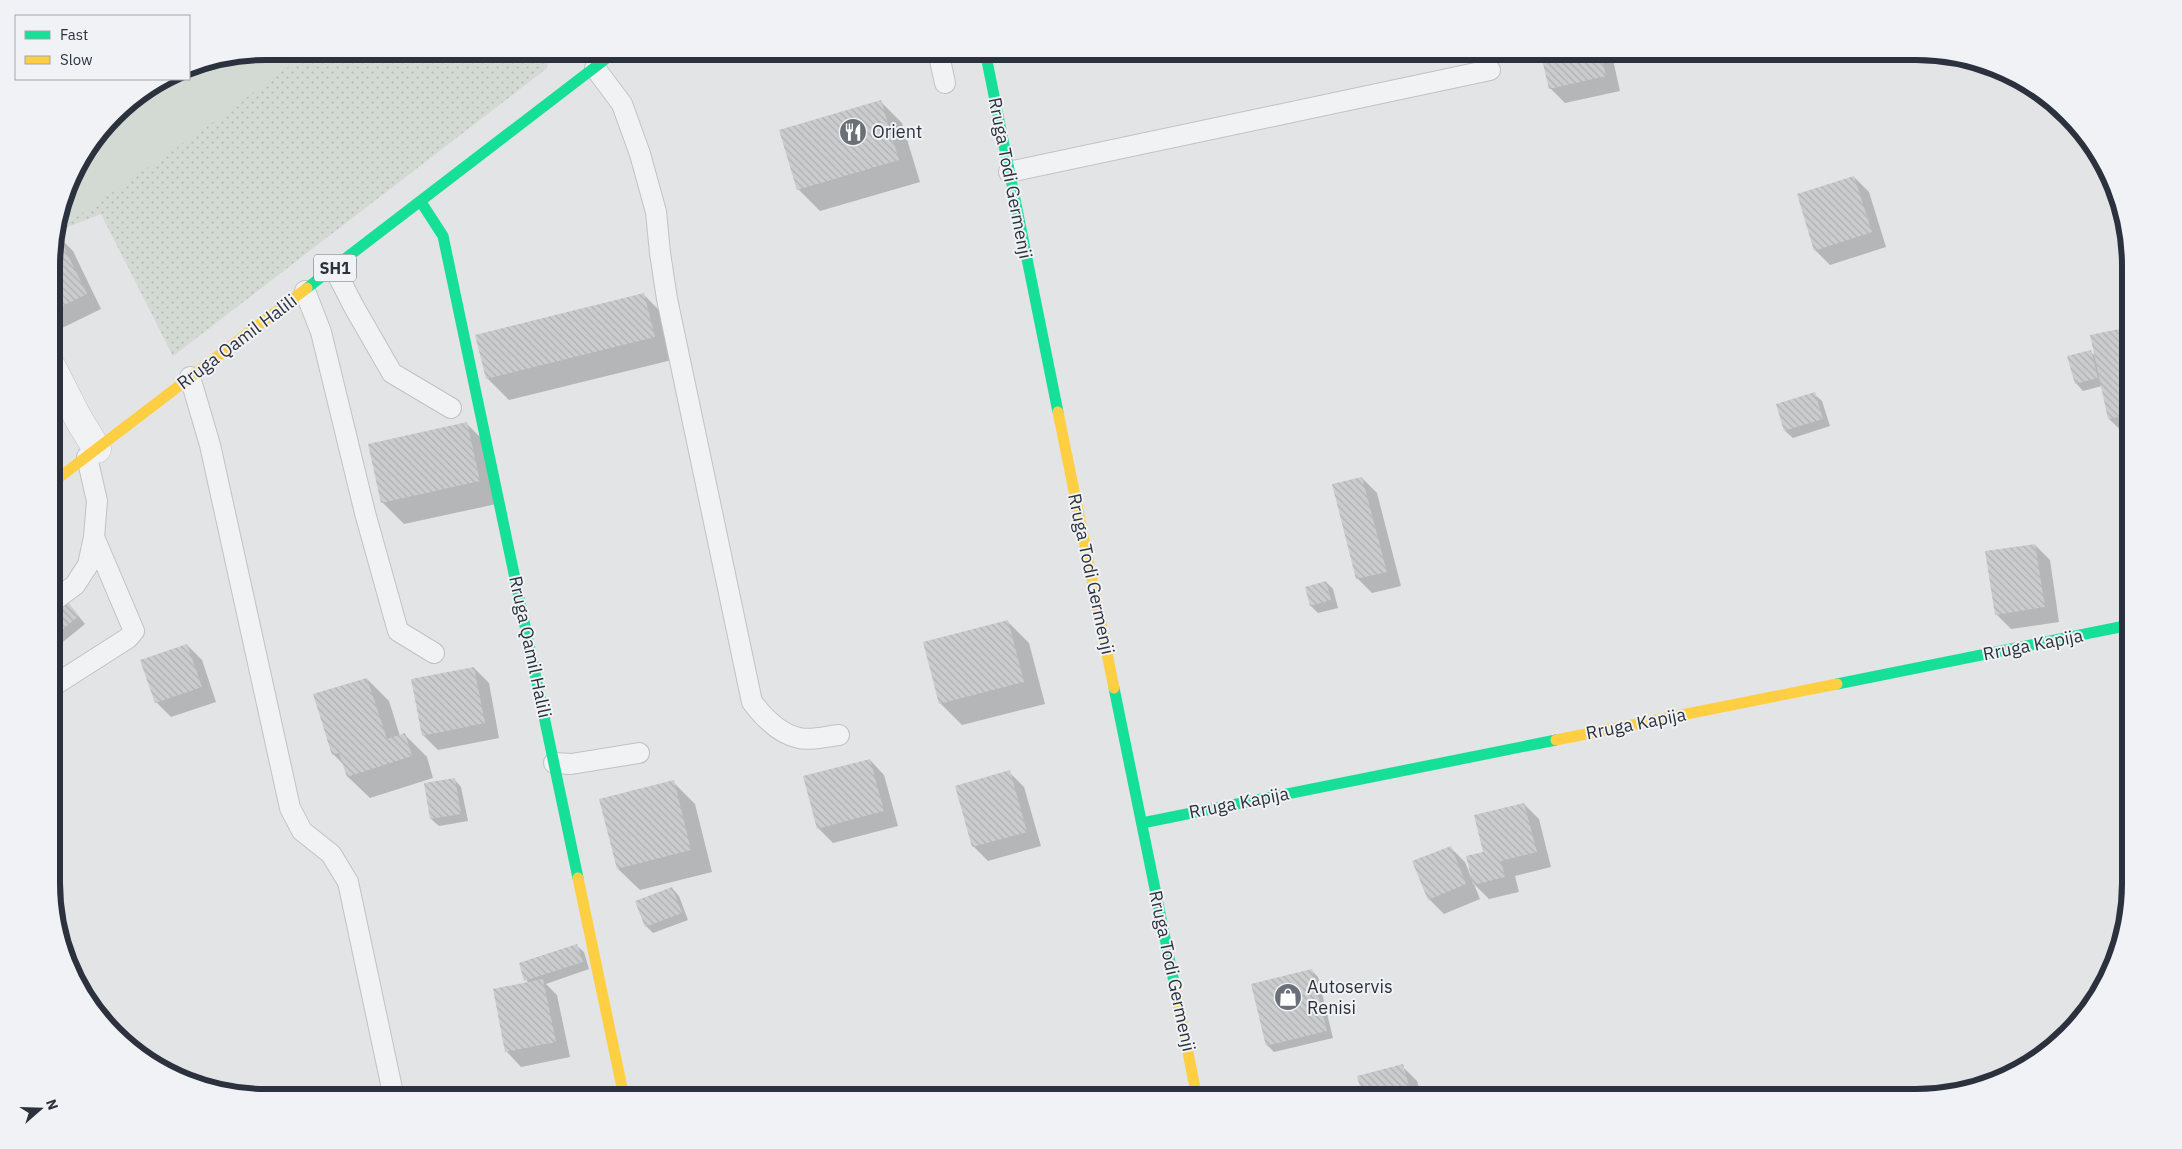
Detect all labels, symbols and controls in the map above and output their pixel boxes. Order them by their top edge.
legend [15,15,190,80]
text: Fast [60,25,88,44]
text: Slow [60,50,93,69]
street label: Rruga Todi Germenji [984,95,1037,261]
restaurant icon: Orient [838,117,868,147]
place label: Orient [872,120,922,143]
road number: SH1 [314,254,356,282]
street label: Rruga Qamil Halili [172,289,301,394]
street label: Rruga Todi Germenji [1063,491,1120,656]
street label: Rruga Qamil Halili [504,574,557,720]
street label: Rruga Kapija [1981,623,2085,665]
street label: Rruga Kapija [1584,702,1688,744]
street label: Rruga Kapija [1187,781,1291,823]
street label: Rruga Todi Germenji [1144,888,1201,1053]
place label: Autoservis Renisi [1307,975,1393,1019]
shop icon: Autoservis Renisi [1273,982,1303,1012]
north arrow [15,1084,65,1134]
text: N [42,1097,62,1112]

